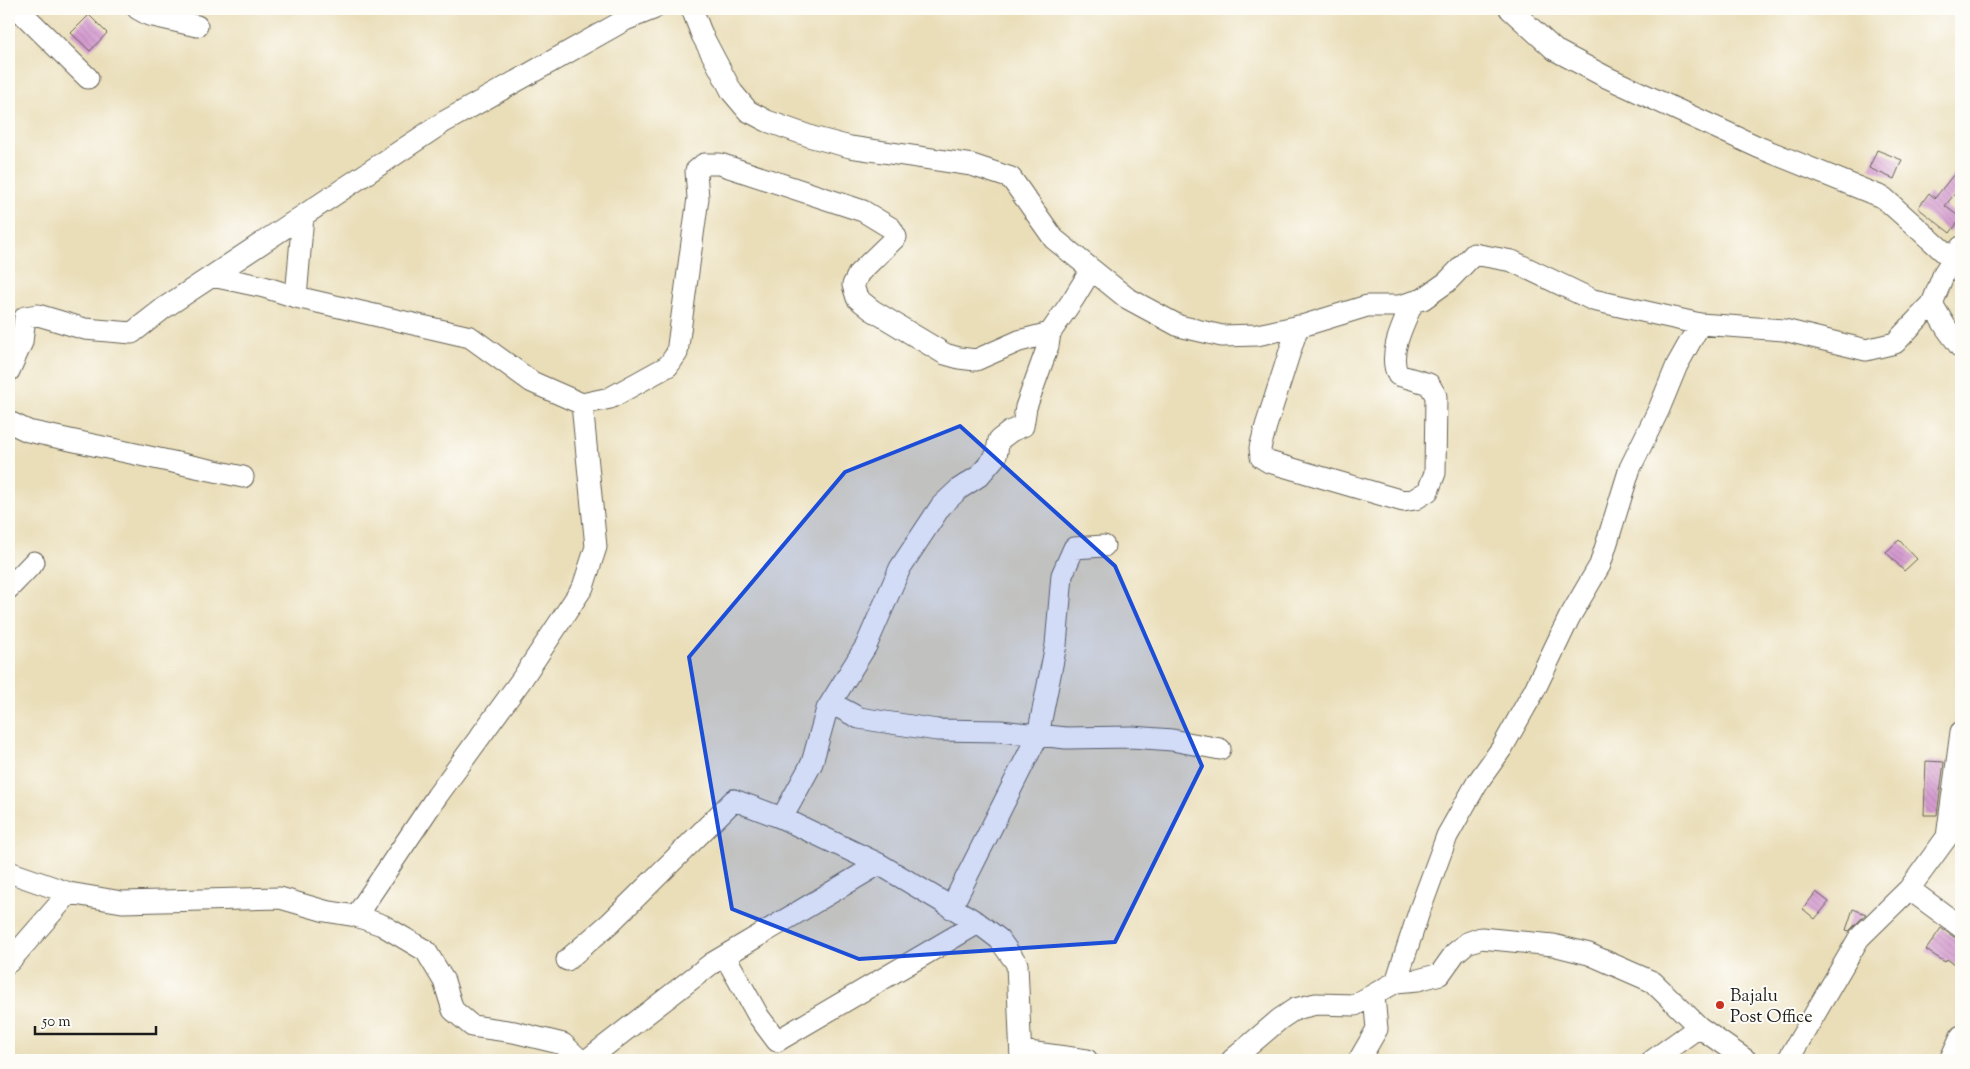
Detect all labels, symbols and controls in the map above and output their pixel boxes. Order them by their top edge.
place label: Bajalu Post Office [1730,984,1813,1031]
marker: Bajalu Post Office [1714,999,1726,1011]
scale bar [35,1004,156,1036]
text: 50 m [41,1012,71,1033]

